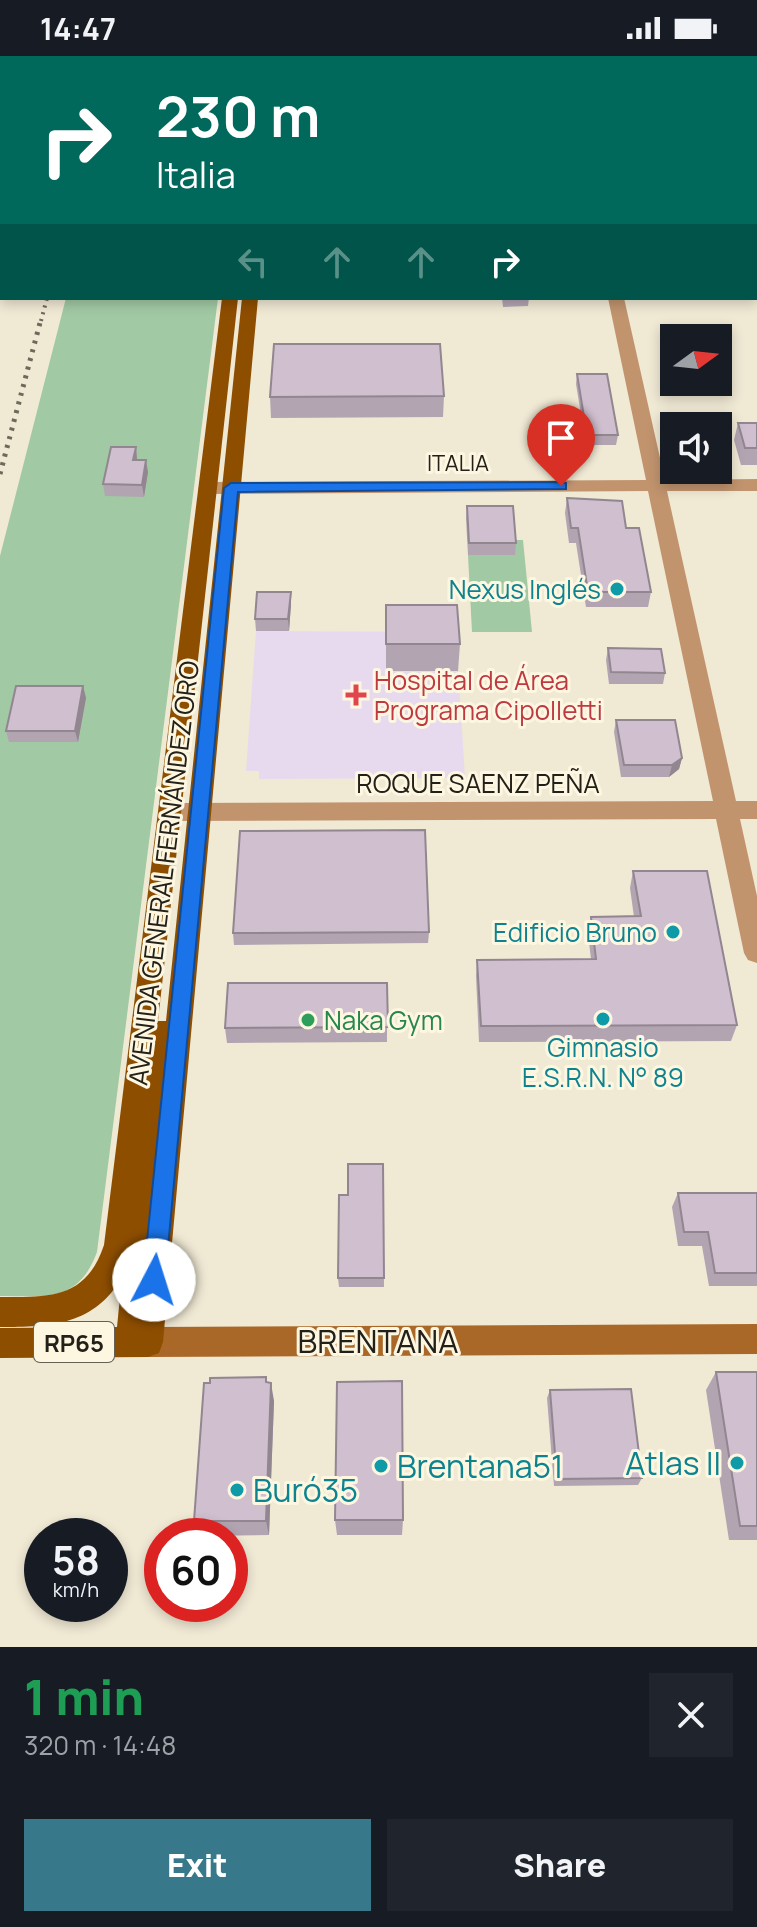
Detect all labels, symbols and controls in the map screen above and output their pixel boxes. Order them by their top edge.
text: 14:47 [40,8,116,49]
text: 230 m [156,77,320,154]
icon: right [24,88,128,192]
text: Italia [156,150,236,199]
icon: left [231,240,275,284]
icon: ahead [315,240,359,284]
icon: ahead [399,240,443,284]
icon: right [483,240,527,284]
north arrow [660,324,732,396]
map controls [660,324,732,484]
pin [527,404,595,486]
button: sound [660,412,732,484]
icon: arrive [539,416,583,460]
street label: ITALIA [427,448,489,478]
place label: Nexus Inglés [449,571,601,607]
marker: Nexus Inglés [608,580,626,598]
street label: AVENIDA GENERAL FERNÁNDEZ ORO [119,659,207,1087]
place label: Hospital de Área Programa Cipolletti [374,662,603,728]
marker: Hospital de Área Programa Cipolletti [345,684,367,706]
street label: ROQUE SAENZ PEÑA [356,765,600,801]
place label: Edificio Bruno [493,914,657,950]
marker: Edificio Bruno [664,923,682,941]
place label: Naka Gym [324,1002,443,1038]
marker: Gimnasio E.S.R.N. N° 89 [594,1010,612,1028]
marker: Naka Gym [299,1011,317,1029]
place label: Gimnasio E.S.R.N. N° 89 [522,1029,684,1095]
position arrow [112,1238,196,1322]
street label: BRENTANA [298,1319,458,1363]
road number: RP65 [34,1322,114,1362]
place label: Atlas II [625,1441,721,1485]
place label: Brentana51 [397,1444,563,1488]
marker: Atlas II [728,1454,746,1472]
marker: Brentana51 [372,1457,390,1475]
place label: Buró35 [253,1468,358,1512]
marker: Buró35 [228,1481,246,1499]
speed limit sign: 60 [144,1518,248,1622]
text: 58 [52,1532,100,1587]
text: km/h [53,1576,99,1603]
text: 1 min [24,1664,144,1729]
button: close [649,1673,733,1757]
text: 320 m · 14:48 [24,1727,176,1763]
button: Exit [24,1819,371,1911]
button: Share [387,1819,733,1911]

